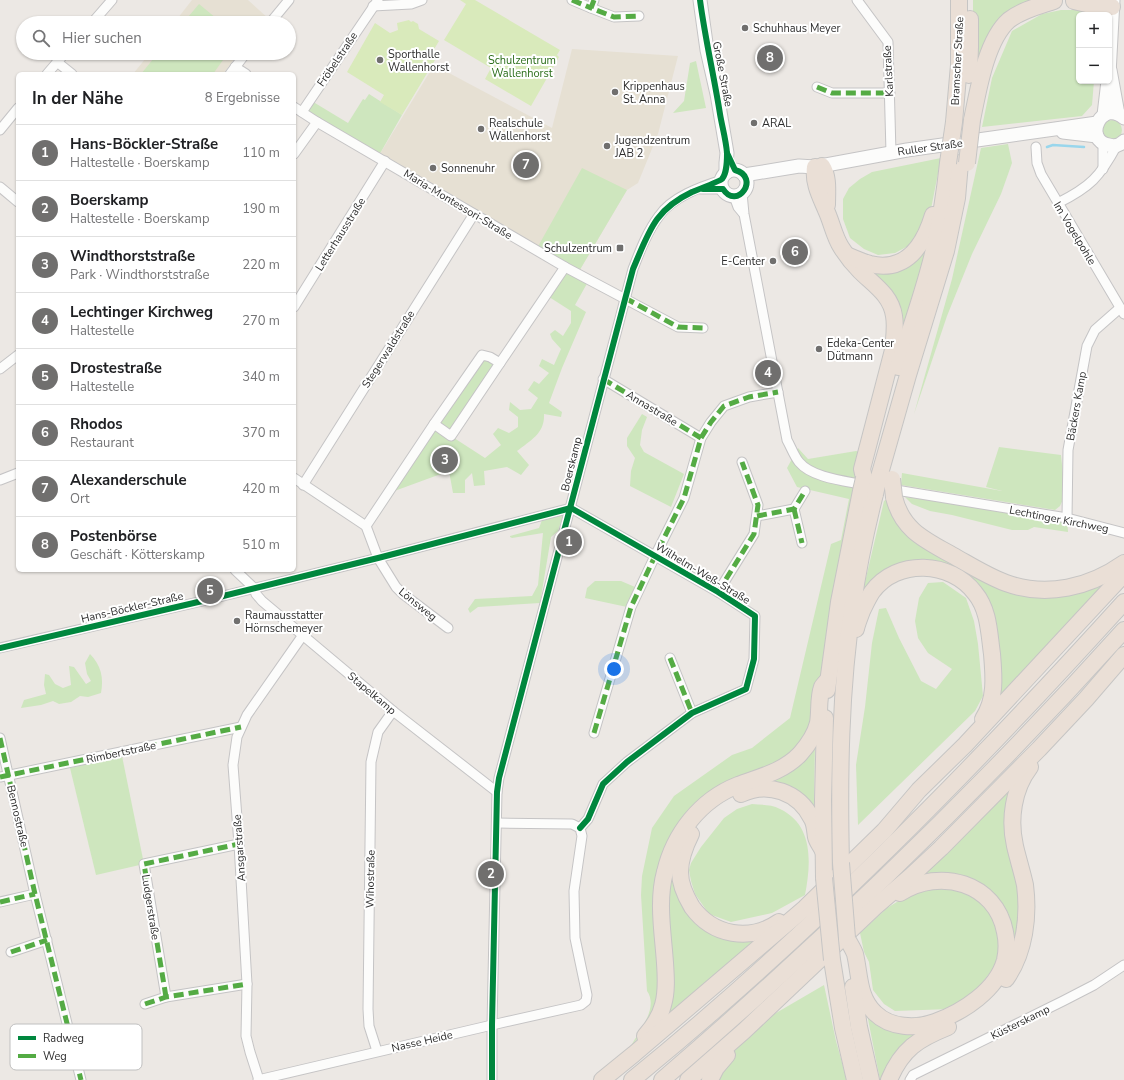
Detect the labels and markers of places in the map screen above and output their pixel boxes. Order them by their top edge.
place label: Schuhhaus Meyer [753,21,841,36]
marker: Schuhhaus Meyer [740,23,750,33]
pin: 8 [757,43,783,73]
place label: Sporthalle Wallenhorst [388,47,449,75]
marker: Sporthalle Wallenhorst [375,55,385,65]
place label: Krippenhaus St. Anna [623,79,685,107]
marker: Krippenhaus St. Anna [610,87,620,97]
place label: Realschule Wallenhorst [489,116,550,144]
place label: ARAL [762,116,791,131]
marker: ARAL [749,118,759,128]
marker: Realschule Wallenhorst [476,124,486,134]
place label: Jugendzentrum JAB 2 [614,133,690,161]
marker: Jugendzentrum JAB 2 [602,141,612,151]
pin: 7 [513,150,539,180]
place label: Sonnenuhr [441,161,495,176]
marker: Sonnenuhr [428,163,438,173]
pin: 6 [782,237,808,267]
place label: Schulzentrum [544,241,612,256]
marker: Schulzentrum [615,243,625,253]
place label: E-Center [721,254,765,269]
marker: E-Center [768,256,778,266]
place label: Edeka-Center Dütmann [827,336,894,364]
marker: Edeka-Center Dütmann [814,344,824,354]
pin: 4 [755,358,781,388]
pin: 3 [432,445,458,475]
pin: 1 [556,527,582,557]
pin: 5 [197,576,223,606]
place label: Raumausstatter Hörnschemeyer [245,608,323,636]
marker: Raumausstatter Hörnschemeyer [232,616,242,626]
pin: 2 [478,859,504,889]

